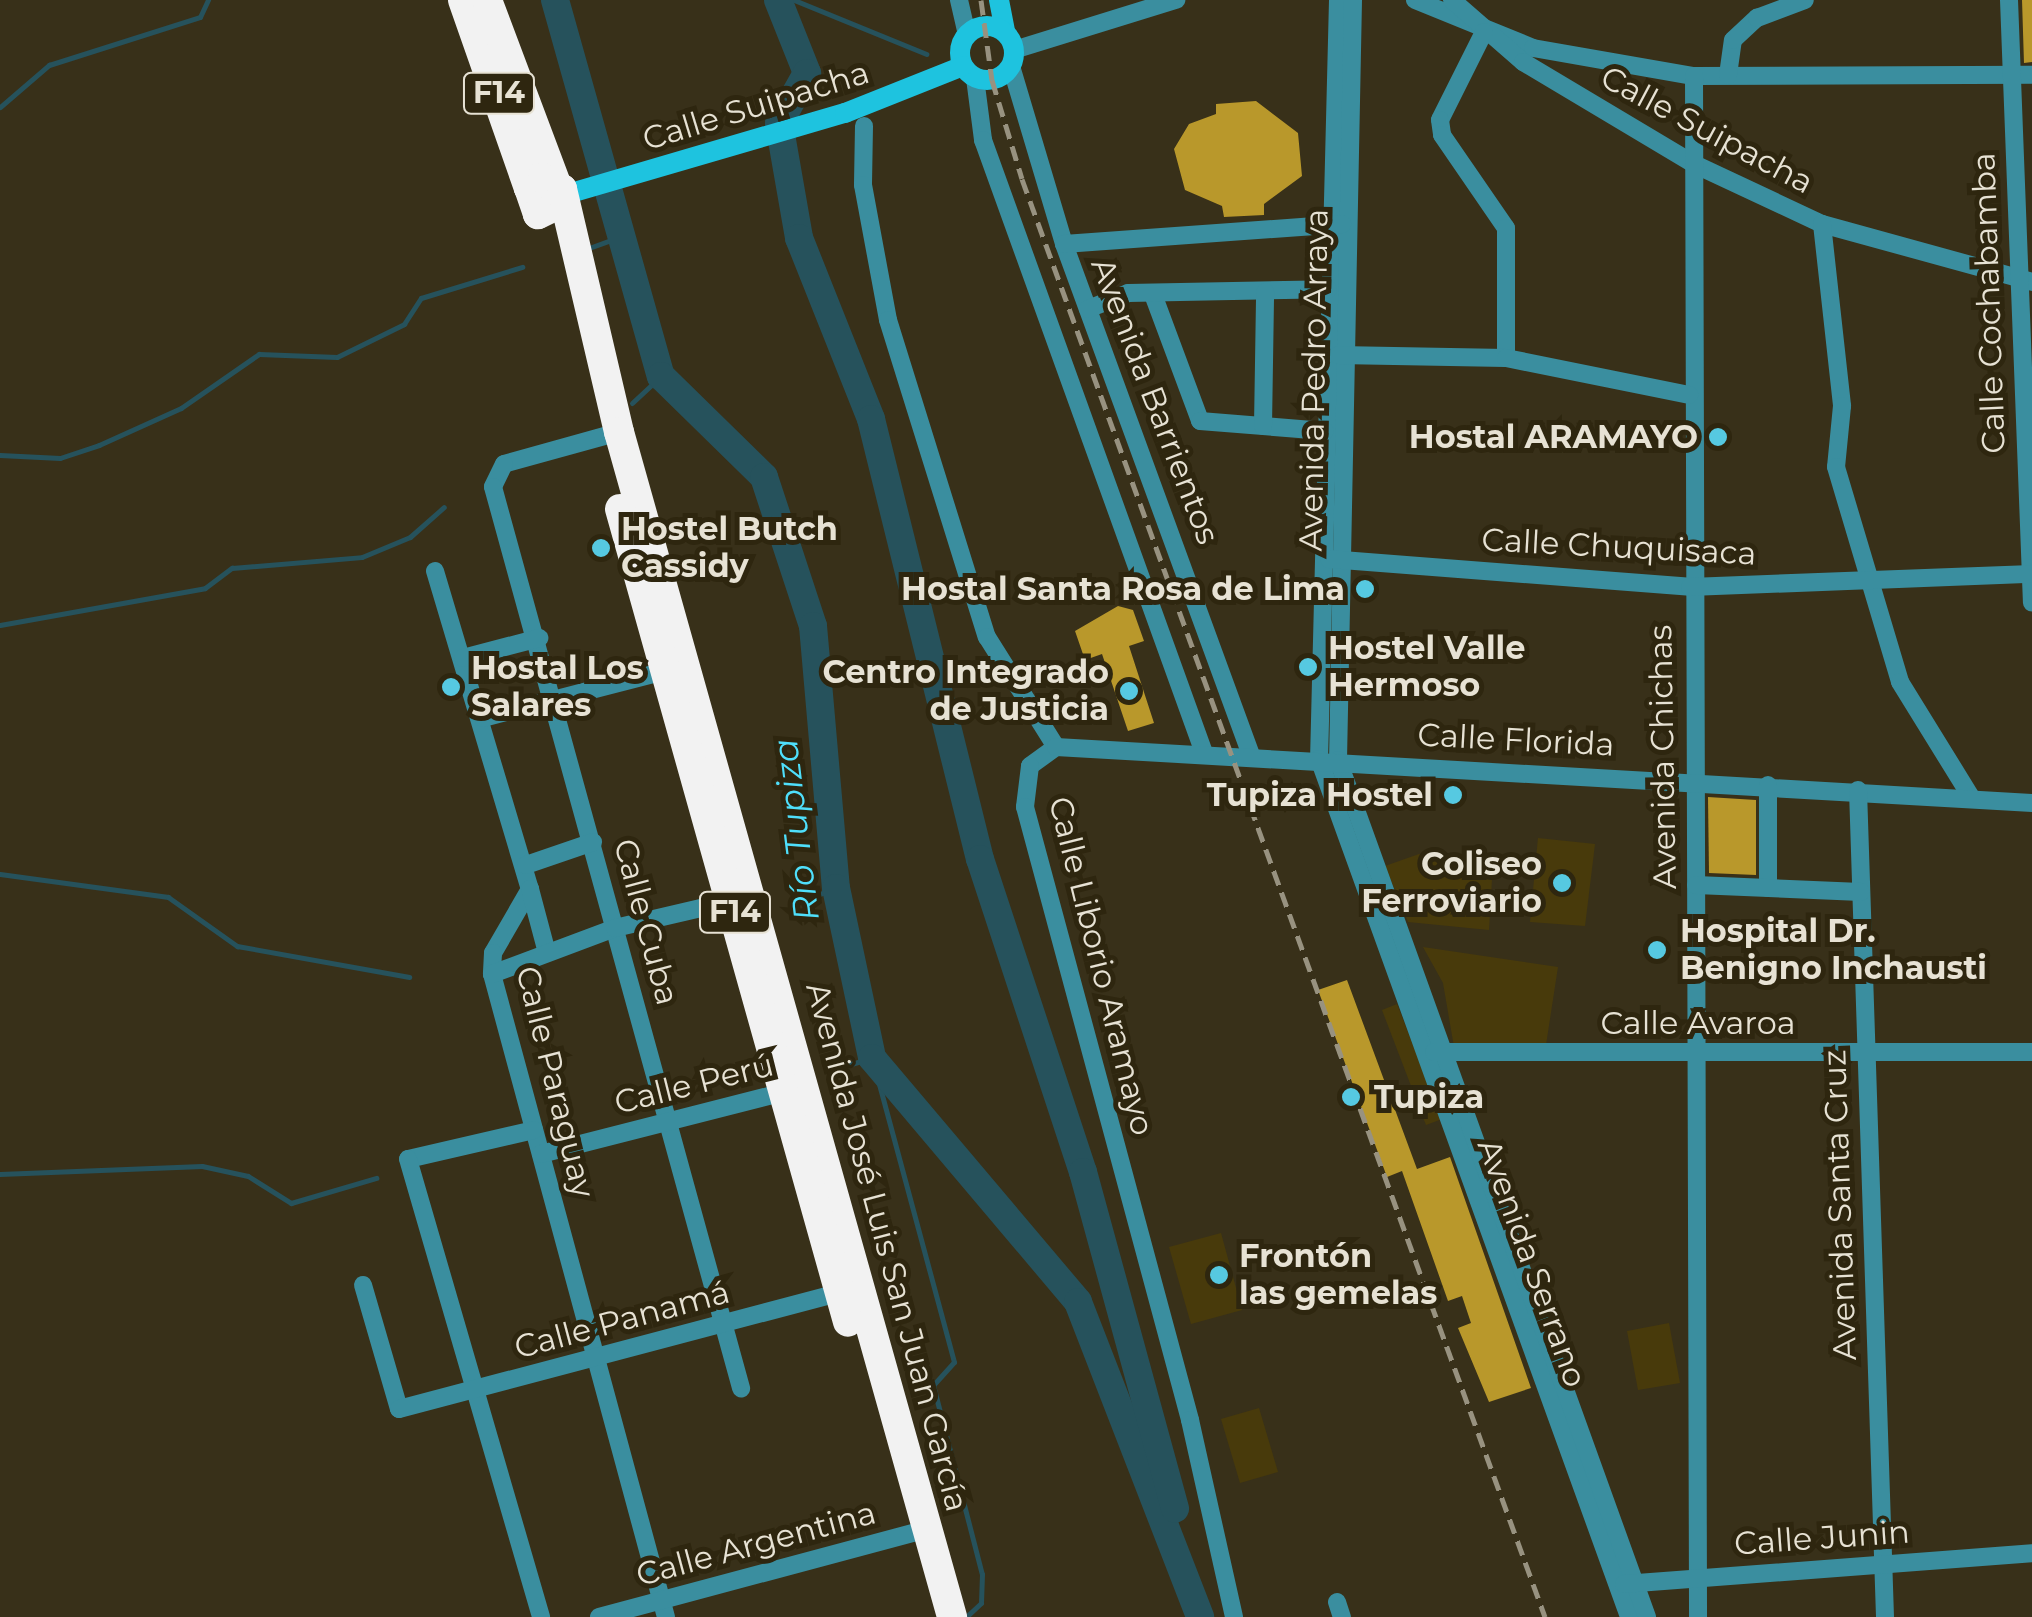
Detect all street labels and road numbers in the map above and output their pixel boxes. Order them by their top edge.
street label: Calle Suipacha [638,53,874,159]
street label: Calle Suipacha [1594,58,1820,202]
road number: F14 [462,68,536,118]
street label: Calle Cochabamba [1965,152,2013,454]
street label: Avenida Pedro Arraya [1292,208,1336,552]
street label: Avenida Barrientos [1083,253,1227,549]
street label: Calle Chuquisaca [1481,521,1757,573]
street label: Avenida Chichas [1641,625,1685,889]
street label: Calle Florida [1417,716,1615,764]
street label: Calle Liborio Aramayo [1040,793,1162,1139]
street label: Calle Cuba [605,835,687,1009]
road number: F14 [698,887,772,937]
street label: Calle Paraguay [508,962,602,1202]
street label: Avenida José Luis San Juan García [798,978,976,1516]
street label: Calle Avaroa [1600,1004,1796,1042]
street label: Calle Perú [611,1046,777,1122]
street label: Avenida Santa Cruz [1815,1049,1865,1361]
street label: Avenida Serrano [1469,1134,1595,1392]
street label: Calle Panamá [510,1273,734,1367]
street label: Calle Argentina [632,1494,880,1594]
street label: Calle Junin [1733,1513,1911,1563]

